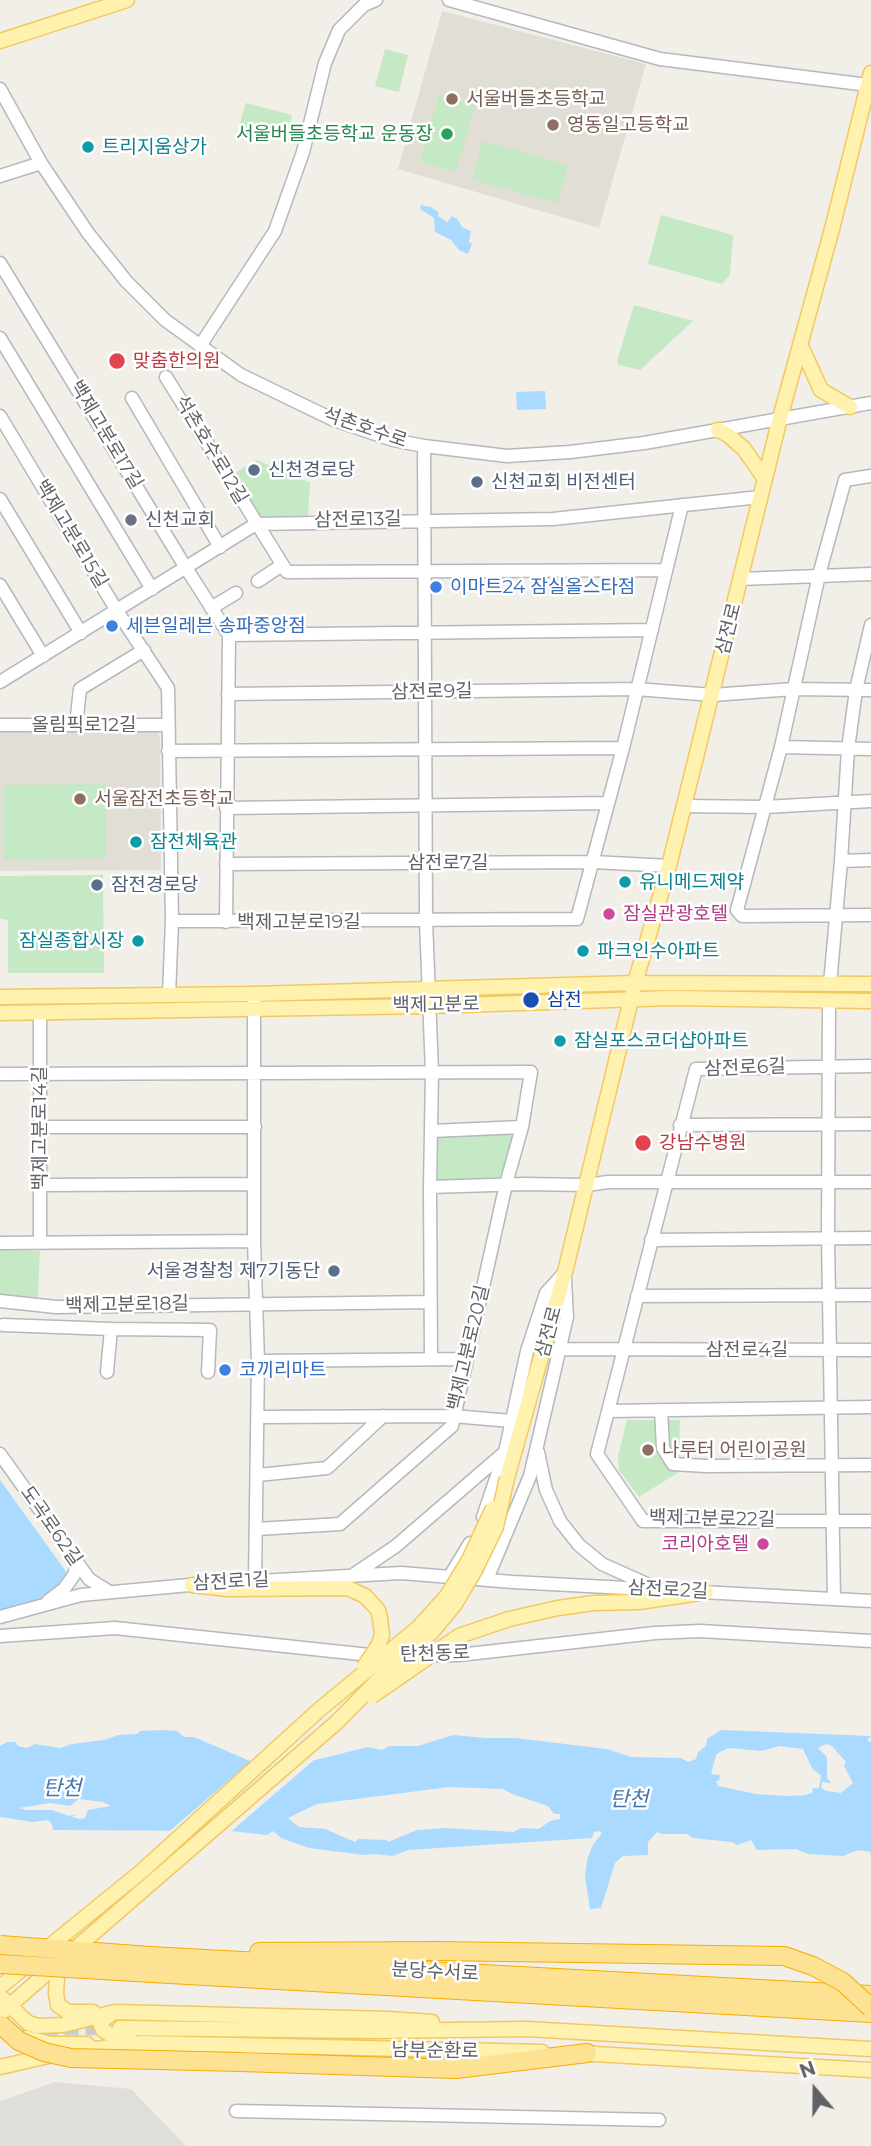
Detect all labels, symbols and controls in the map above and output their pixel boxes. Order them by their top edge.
place label: 서울버들초등학교 [466,88,606,110]
marker: 서울버들초등학교 [444,91,460,107]
place label: 영동일고등학교 [567,114,689,136]
marker: 영동일고등학교 [545,117,561,133]
place label: 서울버들초등학교 운동장 [236,123,433,145]
marker: 서울버들초등학교 운동장 [439,126,455,142]
place label: 트리지움상가 [102,136,207,158]
marker: 트리지움상가 [80,139,96,155]
place label: 맞춤한의원 [133,350,220,372]
marker: 맞춤한의원 [107,351,127,371]
street label: 백제고분로17길 [65,376,147,494]
street label: 석촌호수로12길 [170,392,252,508]
street label: 석촌호수로 [320,403,410,453]
place label: 신천경로당 [268,459,355,481]
marker: 신천경로당 [246,462,262,478]
place label: 신천교회 비전센터 [491,471,636,493]
marker: 신천교회 비전센터 [469,474,485,490]
street label: 백제고분로15길 [30,476,112,592]
street label: 삼전로13길 [314,508,402,532]
place label: 신천교회 [145,509,215,531]
marker: 신천교회 [123,512,139,528]
place label: 이마트24 잠실올스타점 [450,576,635,598]
marker: 이마트24 잠실올스타점 [428,579,444,595]
street label: 삼전로 [712,601,746,657]
place label: 세븐일레븐 송파중앙점 [126,615,306,637]
marker: 세븐일레븐 송파중앙점 [104,618,120,634]
street label: 삼전로9길 [391,680,473,704]
street label: 올림픽로12길 [31,714,137,736]
place label: 서울잠전초등학교 [94,788,234,810]
marker: 서울잠전초등학교 [72,791,88,807]
place label: 잠전체육관 [150,831,237,853]
marker: 잠전체육관 [128,834,144,850]
street label: 삼전로7길 [407,852,489,874]
place label: 유니메드제약 [639,871,744,893]
place label: 잠전경로당 [111,874,198,896]
marker: 유니메드제약 [617,874,633,890]
marker: 잠전경로당 [89,877,105,893]
place label: 잠실관광호텔 [623,903,728,925]
marker: 잠실관광호텔 [601,906,617,922]
street label: 백제고분로19길 [237,911,361,933]
place label: 잠실종합시장 [19,930,124,952]
marker: 잠실종합시장 [130,933,146,949]
place label: 파크인수아파트 [597,940,719,962]
marker: 파크인수아파트 [575,943,591,959]
place label: 삼전 [547,989,582,1011]
marker: 삼전 [521,990,541,1010]
street label: 백제고분로 [392,993,480,1017]
place label: 잠실포스코더샵아파트 [574,1030,749,1052]
marker: 잠실포스코더샵아파트 [552,1033,568,1049]
street label: 삼전로6길 [704,1055,786,1081]
street label: 백제고분로14길 [29,1066,51,1190]
place label: 강남수병원 [659,1132,746,1154]
marker: 강남수병원 [633,1133,653,1153]
place label: 서울경찰청 제7기동단 [147,1260,320,1282]
marker: 서울경찰청 제7기동단 [326,1263,342,1279]
street label: 백제고분로20길 [443,1283,495,1413]
street label: 백제고분로18길 [65,1293,189,1317]
street label: 삼전로 [531,1304,567,1360]
street label: 삼전로4길 [706,1339,788,1361]
place label: 코끼리마트 [239,1359,326,1381]
marker: 코끼리마트 [217,1362,233,1378]
place label: 나루터 어린이공원 [662,1439,807,1461]
marker: 나루터 어린이공원 [640,1442,656,1458]
street label: 도곡로62길 [15,1482,87,1570]
street label: 백제고분로22길 [649,1506,775,1532]
place label: 코리아호텔 [662,1533,749,1555]
marker: 코리아호텔 [755,1536,771,1552]
street label: 삼전로1길 [192,1569,270,1595]
street label: 삼전로2길 [627,1577,709,1603]
street label: 탄천동로 [400,1641,470,1667]
water label: 탄천 [43,1776,81,1802]
water label: 탄천 [610,1787,648,1813]
street label: 분당수서로 [391,1958,479,1986]
street label: 남부순환로 [391,2039,479,2063]
north arrow [780,2055,850,2125]
text: N [796,2056,819,2083]

